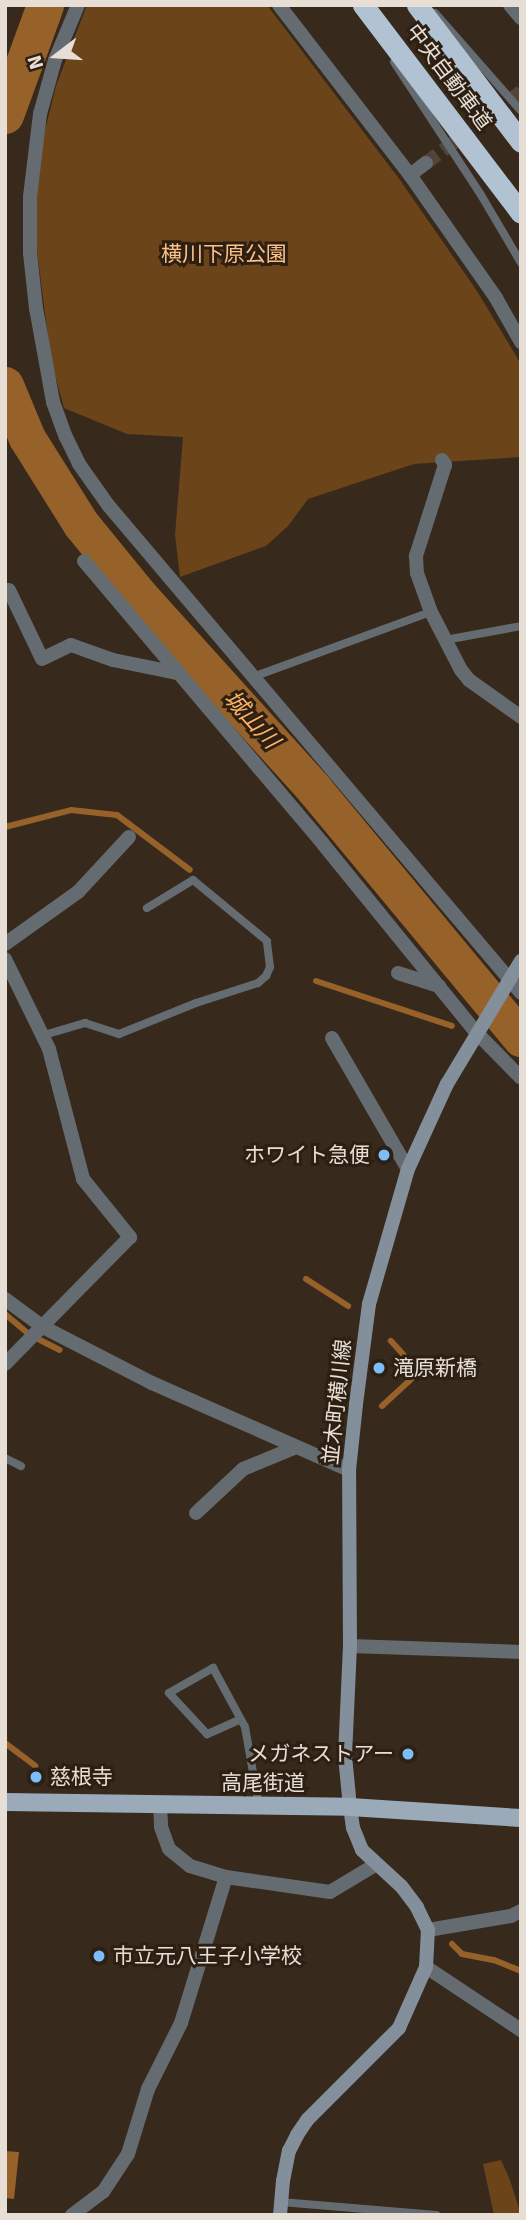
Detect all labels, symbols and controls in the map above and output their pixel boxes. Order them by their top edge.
street label: 中央自動車道 [401,19,497,135]
north arrow [21,21,91,91]
text: N [23,52,49,72]
park label: 横川下原公園 [161,241,287,267]
water label: 城山川 [218,685,284,755]
place label: ホワイト急便 [244,1142,370,1168]
marker: ホワイト急便 [376,1147,392,1163]
street label: 並木町横川線 [318,1338,356,1466]
place label: 滝原新橋 [393,1355,477,1381]
marker: 滝原新橋 [371,1360,387,1376]
place label: メガネストアー [248,1741,394,1767]
marker: メガネストアー [400,1746,416,1762]
place label: 慈根寺 [50,1764,113,1790]
marker: 慈根寺 [28,1769,44,1785]
street label: 高尾街道 [221,1770,305,1796]
place label: 市立元八王子小学校 [113,1943,302,1969]
marker: 市立元八王子小学校 [91,1948,107,1964]

